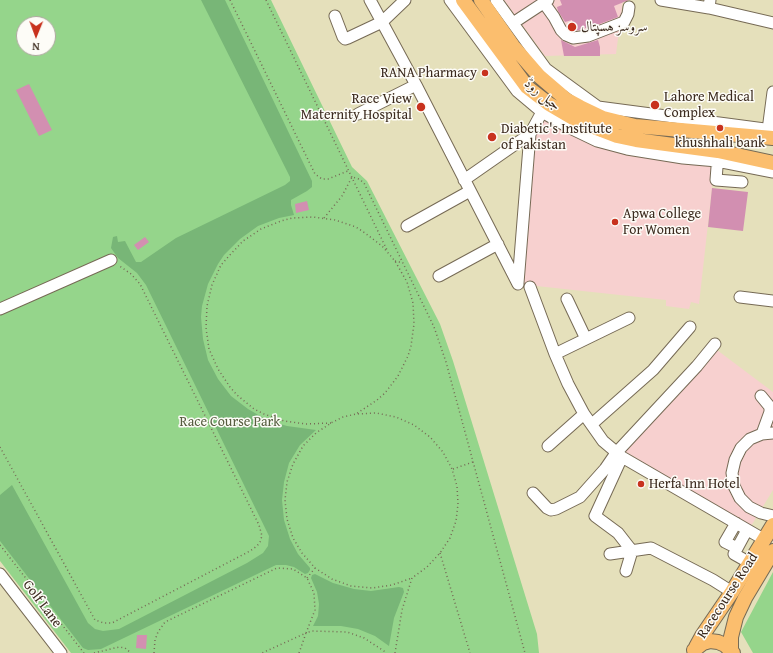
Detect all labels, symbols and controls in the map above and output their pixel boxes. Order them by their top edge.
north arrow [16,16,56,56]
place label: سروسز ہسپتال [581,19,648,35]
marker: سروسز ہسپتال [566,21,578,33]
text: N [32,39,40,55]
place label: RANA Pharmacy [381,65,477,81]
marker: RANA Pharmacy [480,68,490,78]
street label: جیل روڈ [520,75,564,115]
place label: Lahore Medical Complex [664,89,754,122]
place label: Race View Maternity Hospital [301,91,412,124]
marker: Lahore Medical Complex [649,99,661,111]
marker: Race View Maternity Hospital [415,101,427,113]
place label: Diabetic's Institute of Pakistan [501,121,612,154]
marker: khushhali bank [715,123,725,133]
marker: Diabetic's Institute of Pakistan [486,131,498,143]
place label: khushhali bank [675,135,765,151]
place label: Apwa College For Women [623,206,701,238]
marker: Apwa College For Women [610,217,620,227]
park label: Race Course Park [180,414,280,430]
place label: Herfa Inn Hotel [649,476,740,492]
marker: Herfa Inn Hotel [636,479,646,489]
street label: Racecourse Road [694,550,762,642]
street label: Golf Lane [19,577,65,631]

